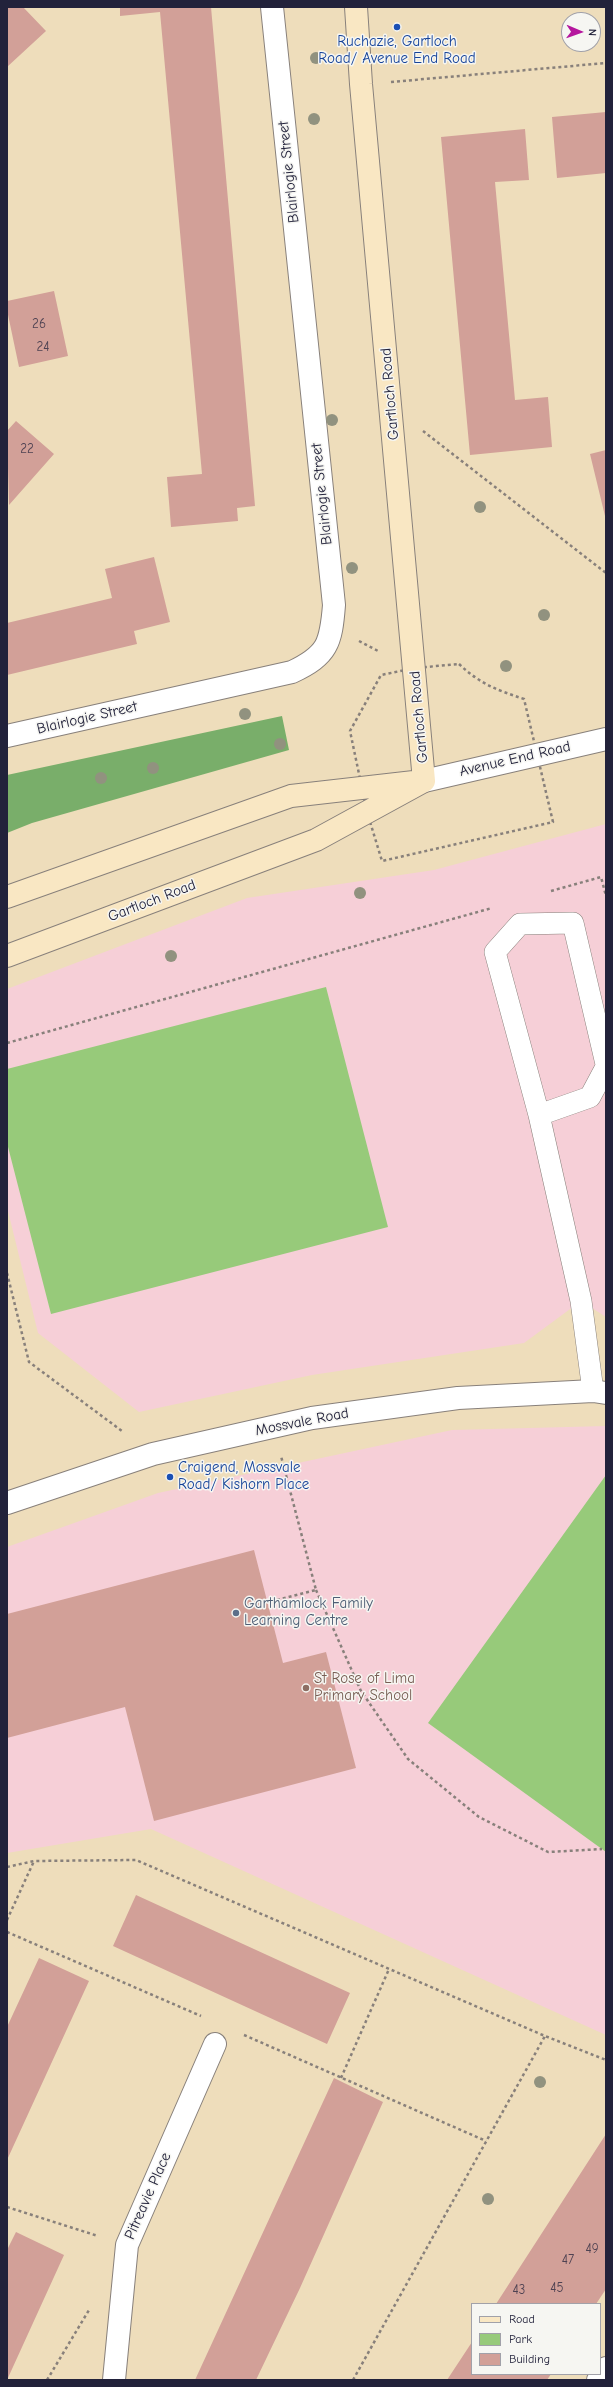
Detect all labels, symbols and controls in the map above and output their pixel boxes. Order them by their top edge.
north arrow [561,12,601,52]
marker: Ruchazie, Gartloch Road/ Avenue End Road [392,22,402,32]
text: N [586,29,599,36]
place label: Ruchazie, Gartloch Road/ Avenue End Road [318,33,476,68]
street label: Blairlogie Street [275,120,303,224]
house number: 26 [32,316,46,332]
house number: 24 [36,339,50,355]
street label: Gartloch Road [377,347,403,441]
house number: 22 [20,441,34,457]
street label: Blairlogie Street [308,442,336,546]
street label: Gartloch Road [406,670,432,764]
street label: Blairlogie Street [35,698,139,738]
street label: Avenue End Road [458,737,572,781]
street label: Gartloch Road [106,876,198,926]
street label: Mossvale Road [254,1404,350,1440]
place label: Craigend, Mossvale Road/ Kishorn Place [178,1459,309,1494]
marker: Craigend, Mossvale Road/ Kishorn Place [165,1472,175,1482]
place label: Garthamlock Family Learning Centre [244,1595,373,1630]
marker: Garthamlock Family Learning Centre [231,1608,241,1618]
place label: St Rose of Lima Primary School [314,1670,415,1705]
marker: St Rose of Lima Primary School [301,1683,311,1693]
street label: Pitreavie Place [121,2150,175,2242]
house number: 49 [585,2241,599,2257]
house number: 47 [562,2252,574,2268]
house number: 45 [550,2280,564,2296]
house number: 43 [513,2282,525,2298]
legend [471,2303,601,2375]
text: Road [509,2312,535,2326]
text: Park [509,2332,532,2346]
text: Building [509,2352,550,2366]

